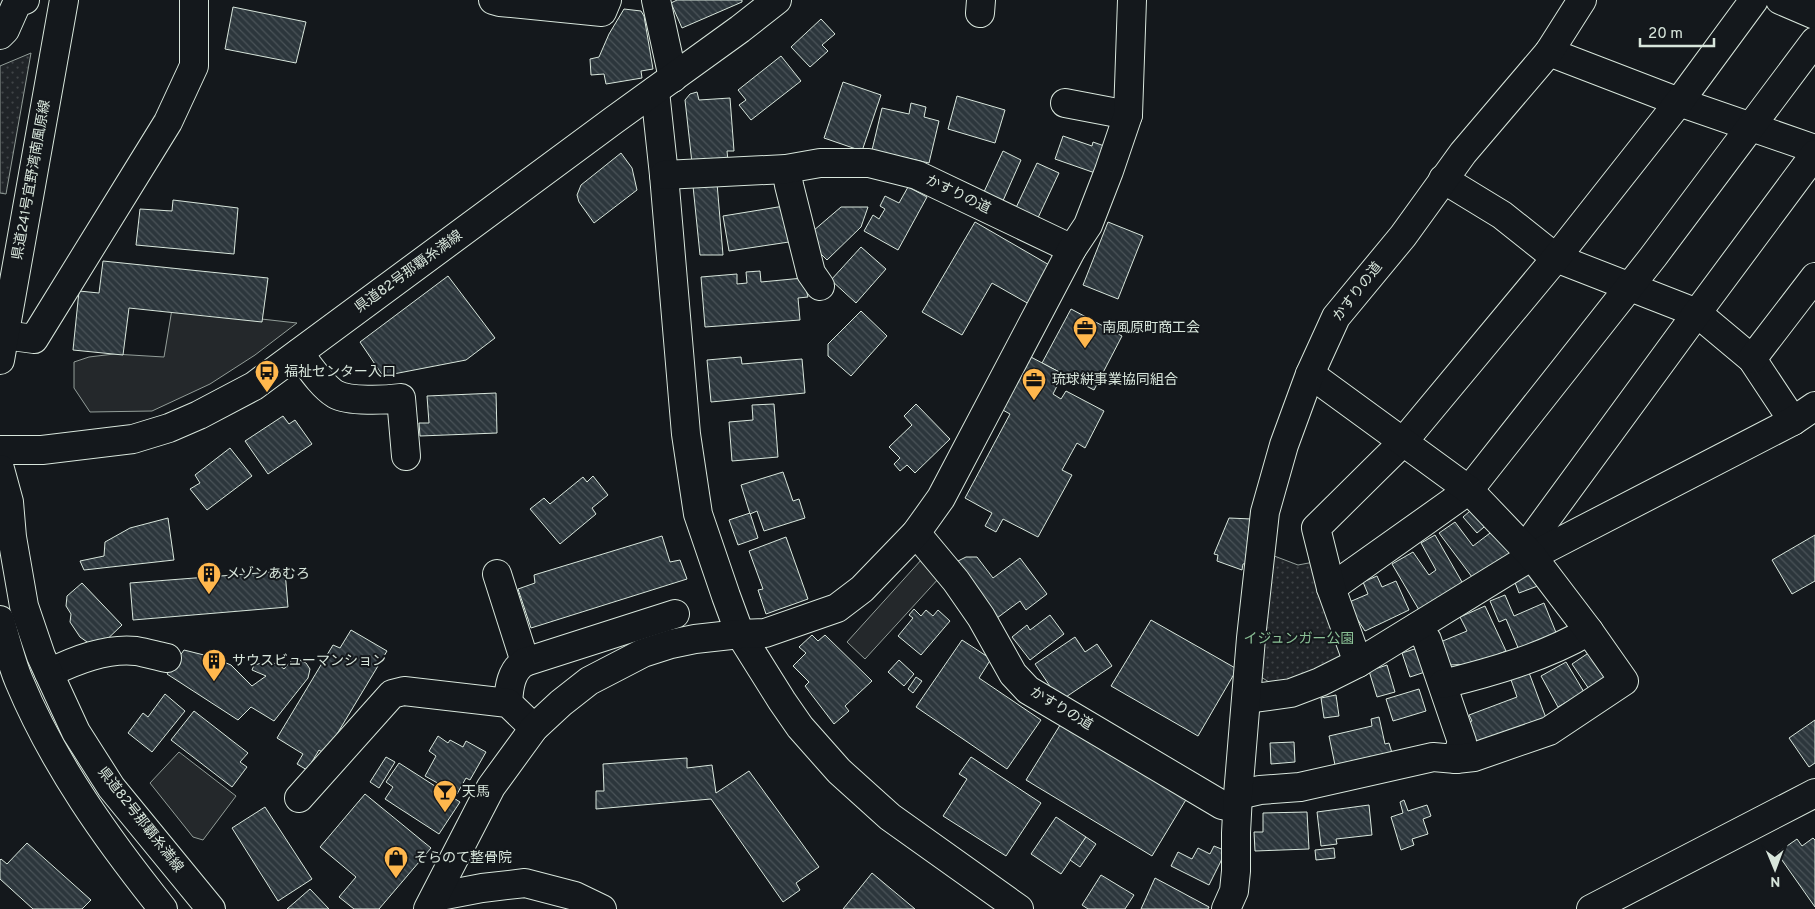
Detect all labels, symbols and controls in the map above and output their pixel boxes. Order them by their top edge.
scale bar [1640,15,1714,47]
text: 20 m [1648,25,1683,44]
street label: 県道241号宜野湾南風原線 [10,99,54,261]
street label: かすりの道 [923,172,993,218]
street label: 県道82号那覇糸満線 [352,227,466,317]
street label: かすりの道 [1330,259,1386,325]
office icon: 南風原町商工会 [1072,315,1098,349]
place label: 南風原町商工会 [1102,320,1200,337]
bus stop icon: 福祉センター入口 [254,359,280,393]
place label: 福祉センター入口 [284,364,396,381]
office icon: 琉球絣事業協同組合 [1021,367,1047,401]
place label: 琉球絣事業協同組合 [1052,371,1178,389]
building icon: メゾンあむろ [196,561,222,595]
place label: メゾンあむろ [226,566,310,583]
park label: イジュンガー公園 [1243,631,1355,648]
building icon: サウスビューマンション [201,648,227,682]
place label: サウスビューマンション [232,653,386,670]
street label: かすりの道 [1027,684,1095,734]
street label: 県道82号那覇糸満線 [94,764,186,876]
bar icon: 天馬 [432,779,458,813]
place label: 天馬 [462,784,490,801]
north arrow [1750,844,1800,894]
shop icon: そらのて整骨院 [383,845,409,879]
place label: そらのて整骨院 [414,850,512,867]
text: N [1770,872,1780,889]

